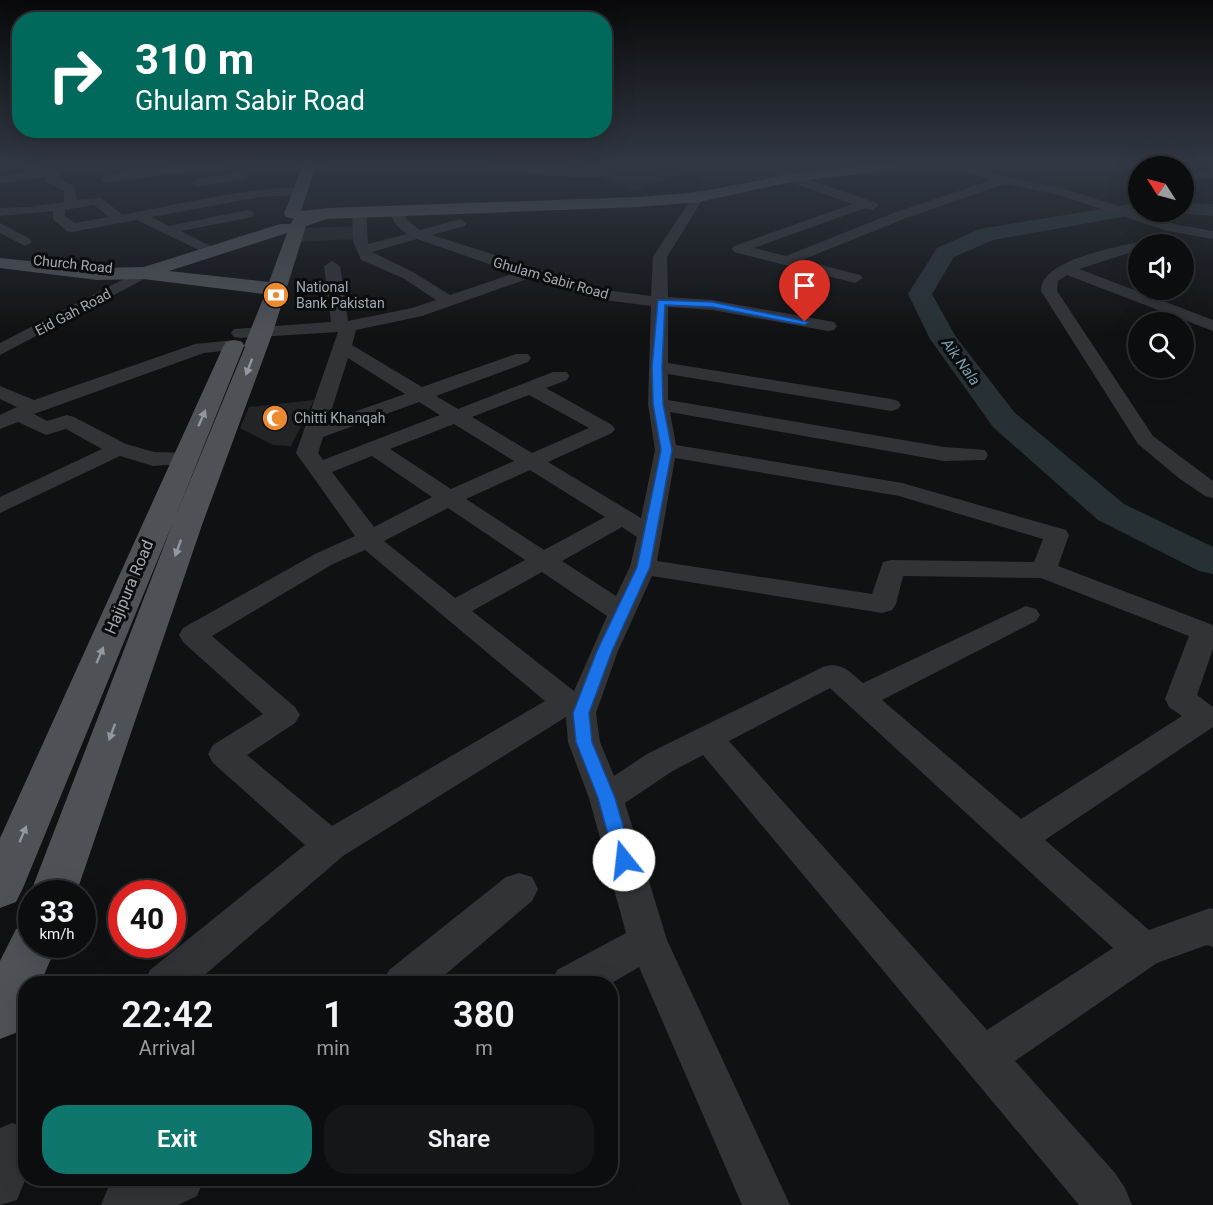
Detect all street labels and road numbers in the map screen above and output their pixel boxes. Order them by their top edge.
street label: Church Road [32,252,114,276]
street label: Ghulam Sabir Road [491,254,611,302]
street label: Eid Gah Road [33,285,113,339]
street label: Hajipura Road [101,537,157,637]

